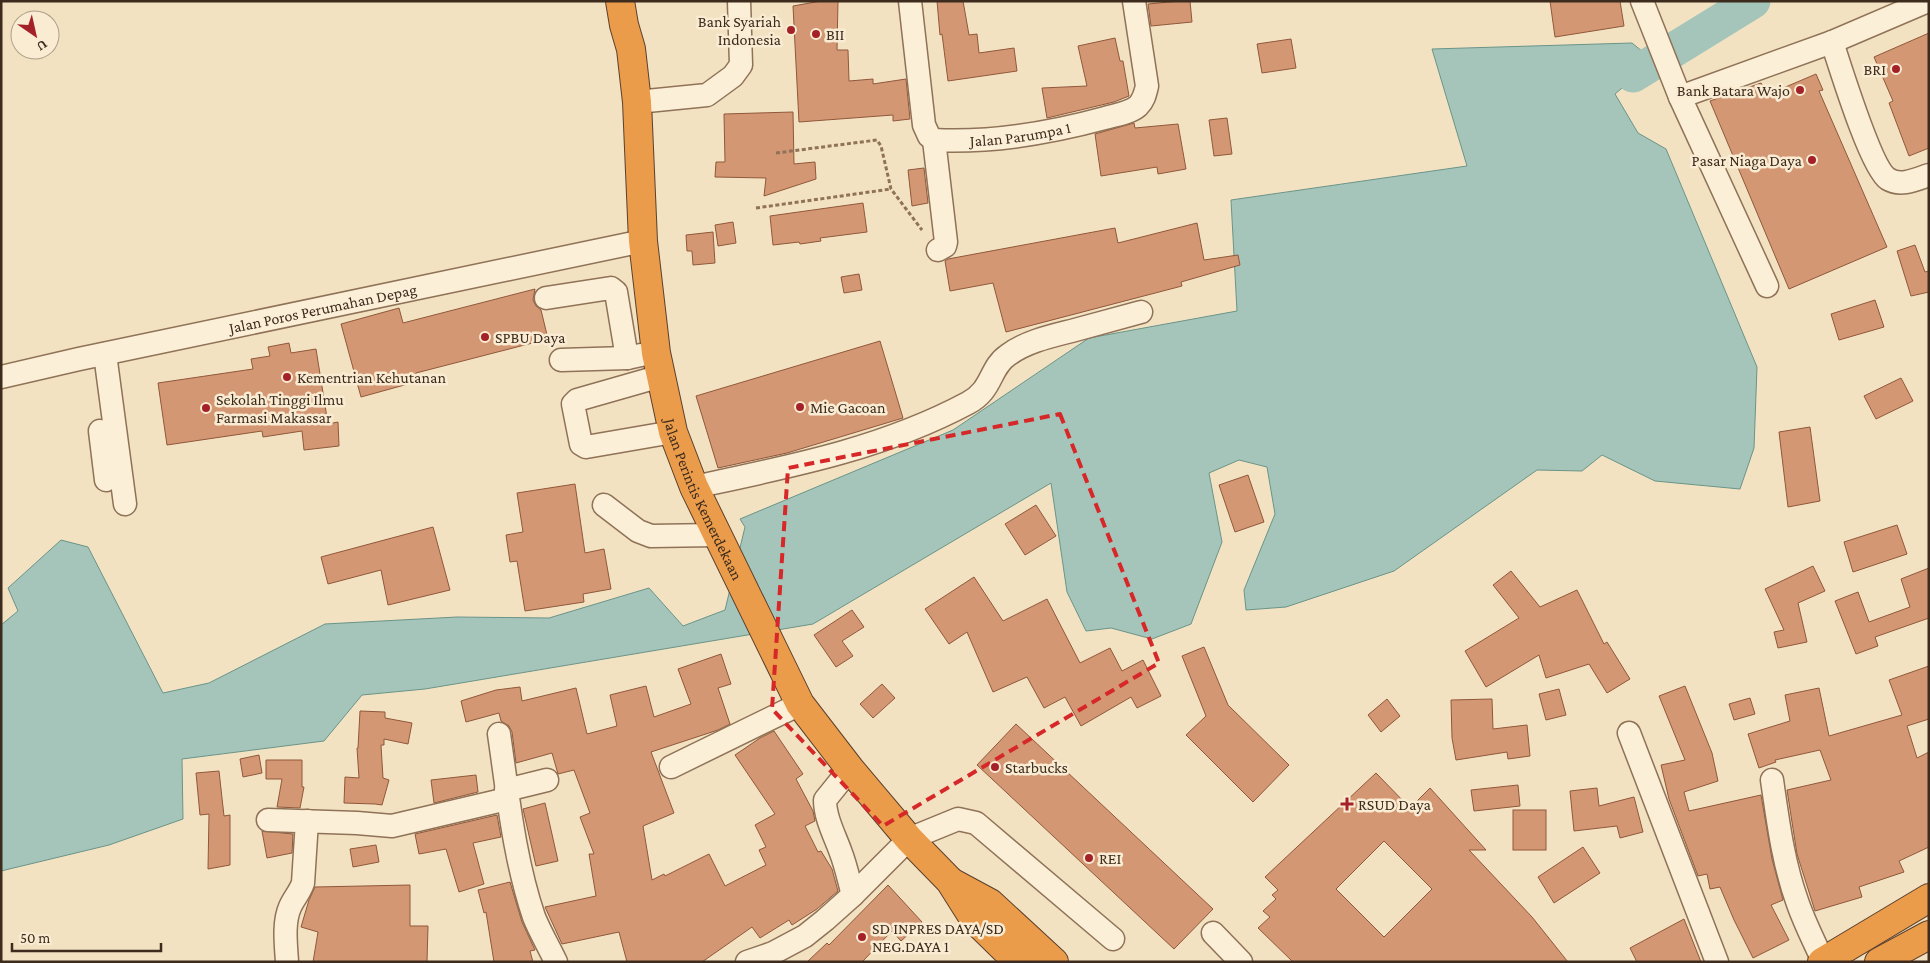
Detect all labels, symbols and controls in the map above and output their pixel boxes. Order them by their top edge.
north arrow [10,10,60,60]
place label: Bank Syariah Indonesia [698,13,782,48]
marker: Bank Syariah Indonesia [785,24,797,36]
place label: BII [826,26,845,43]
marker: BII [810,28,822,40]
text: U [33,36,51,55]
place label: BRI [1864,61,1886,78]
marker: BRI [1890,63,1902,75]
place label: Bank Batara Wajo [1677,82,1790,100]
marker: Bank Batara Wajo [1794,84,1806,96]
street label: Jalan Parumpa 1 [968,118,1072,150]
place label: Pasar Niaga Daya [1692,152,1803,170]
marker: Pasar Niaga Daya [1806,154,1818,166]
street label: Jalan Poros Perumahan Depag [225,280,419,337]
place label: SPBU Daya [495,329,566,347]
marker: SPBU Daya [479,331,491,343]
place label: Kementrian Kehutanan [297,369,446,386]
marker: Kementrian Kehutanan [281,371,293,383]
place label: Sekolah Tinggi Ilmu Farmasi Makassar [216,391,344,426]
place label: Mie Gacoan [810,399,886,416]
marker: Mie Gacoan [794,401,806,413]
marker: Sekolah Tinggi Ilmu Farmasi Makassar [200,402,212,414]
street label: Jalan Perintis Kemerdekaan [660,415,747,583]
place label: Starbucks [1005,759,1068,776]
marker: Starbucks [989,761,1001,773]
place label: RSUD Daya [1358,796,1431,814]
marker: RSUD Daya [1340,797,1354,811]
place label: REI [1099,850,1122,867]
marker: REI [1083,852,1095,864]
scale bar [12,920,161,952]
place label: SD INPRES DAYA/SD NEG.DAYA 1 [872,920,1004,955]
text: 50 m [20,930,50,946]
marker: SD INPRES DAYA/SD NEG.DAYA 1 [856,931,868,943]

